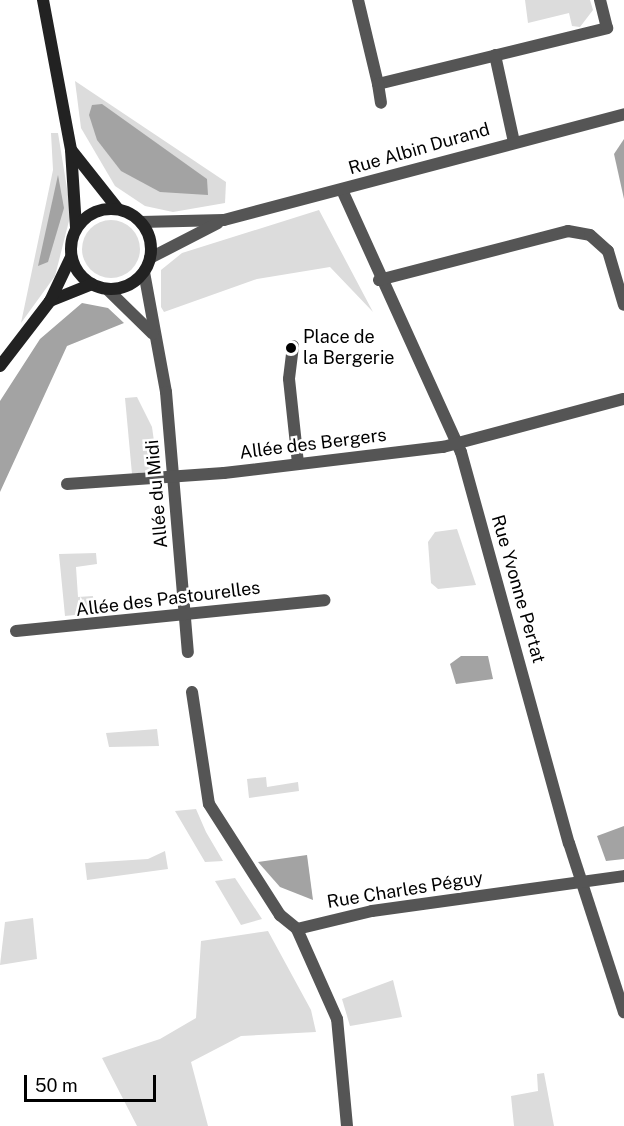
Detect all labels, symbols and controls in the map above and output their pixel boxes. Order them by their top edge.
street label: Rue Albin Durand [346,118,492,180]
place label: Place de la Bergerie [303,327,395,370]
marker: Place de la Bergerie [284,341,298,355]
street label: Allée des Bergers [238,424,388,464]
street label: Allée du Midi [141,439,173,549]
street label: Rue Yvonne Pertat [486,512,550,666]
street label: Allée des Pastourelles [74,577,262,621]
street label: Rue Charles Péguy [325,867,485,913]
scale bar [27,1063,159,1101]
text: 50 m [35,1075,78,1096]

